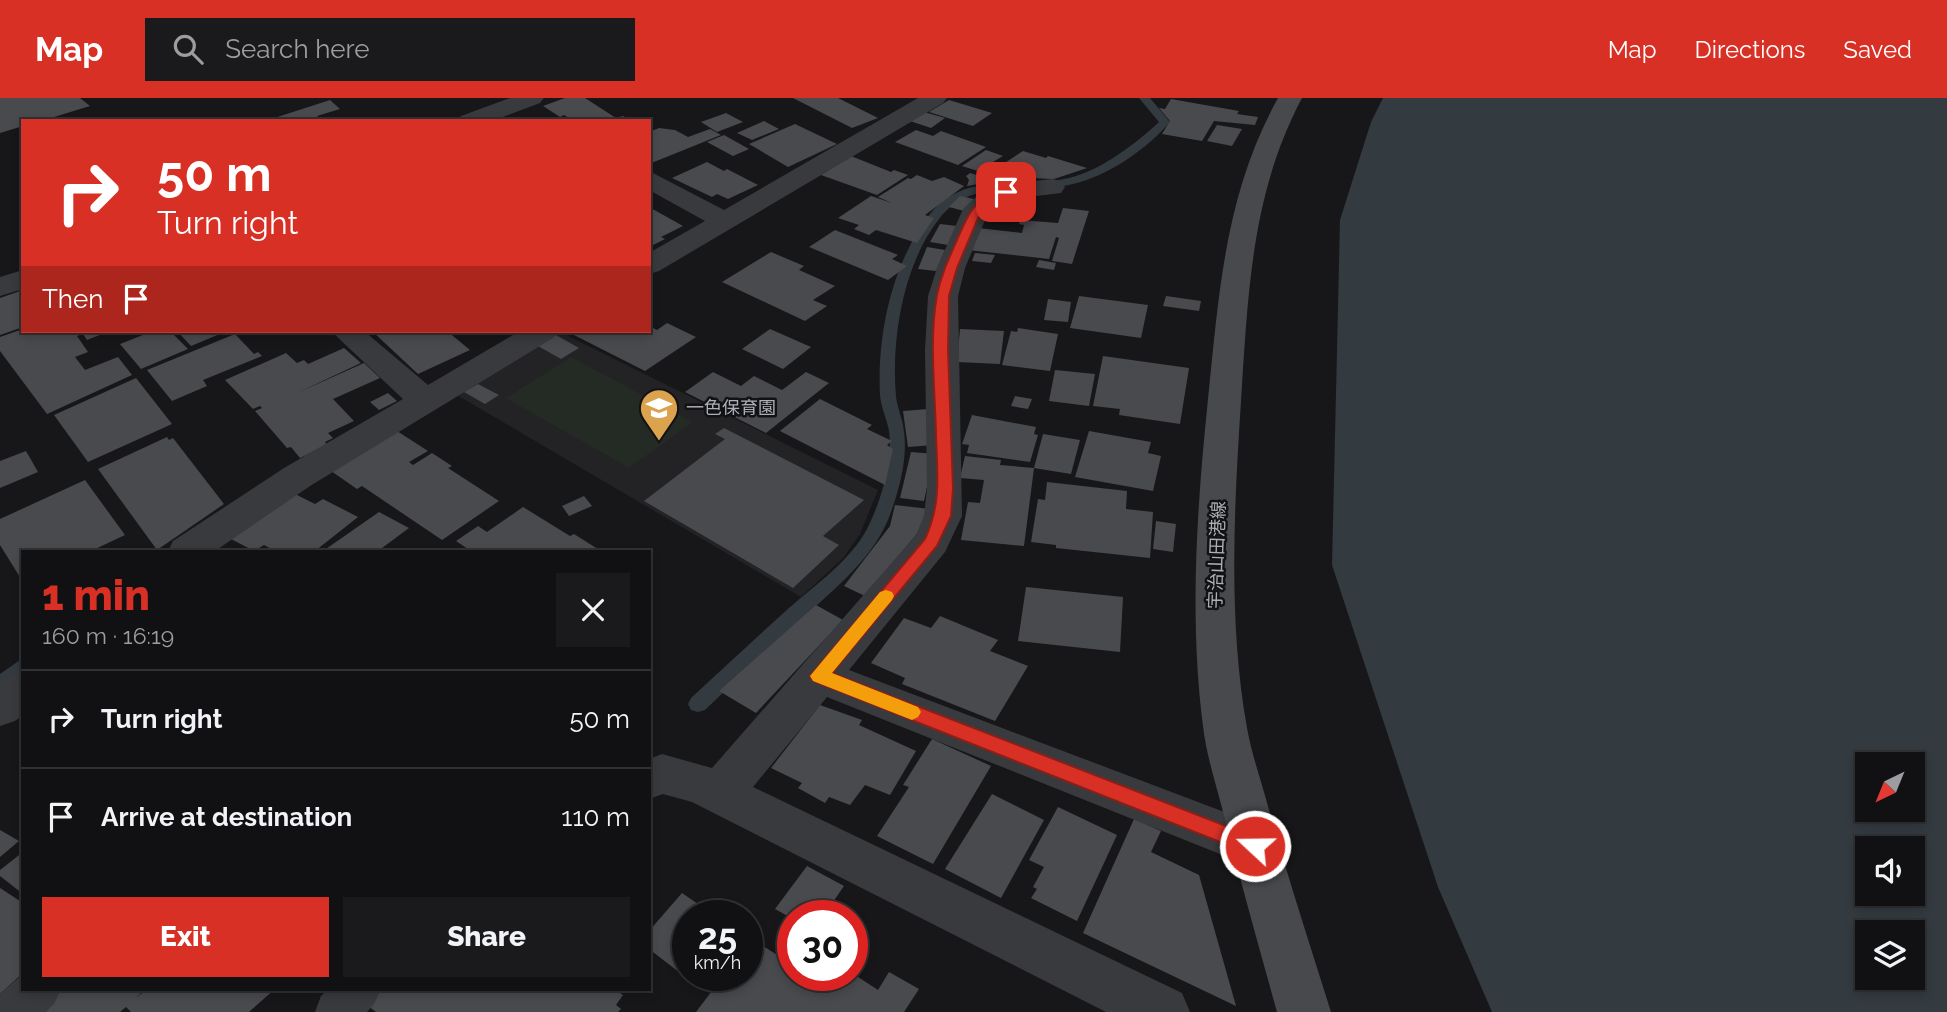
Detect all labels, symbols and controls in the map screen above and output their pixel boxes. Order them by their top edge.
search box [145,18,635,81]
text: Map [35,30,103,69]
icon: search [169,30,207,68]
text: Search here [225,34,370,64]
text: Map [1608,35,1657,64]
text: Directions [1695,35,1805,64]
text: Saved [1843,35,1912,64]
text: 50 m [157,145,272,202]
icon: right [42,147,133,238]
pin [976,162,1036,222]
icon: arrive [987,173,1025,211]
text: Turn right [157,204,298,241]
icon: arrive [117,280,155,318]
text: Then [42,284,103,314]
school or university icon: 一色保育園 [638,387,680,442]
place label: 一色保育園 [686,397,776,418]
street label: 宇治山田港線 [1204,501,1229,609]
text: 1 min [42,571,150,620]
button: close [556,573,630,647]
text: 160 m · 16:19 [42,622,174,649]
icon: right [42,700,80,738]
text: Turn right [101,704,222,734]
text: 50 m [569,704,630,734]
north arrow [1855,752,1925,822]
map controls [1855,752,1925,990]
icon: arrive [42,798,80,836]
text: Arrive at destination [101,802,352,832]
text: 110 m [561,802,630,832]
position arrow [1218,809,1292,883]
button: sound [1855,836,1925,906]
button: Exit [42,897,329,977]
button: Share [343,897,630,977]
speed limit sign: 30 [777,900,868,991]
text: 25 [698,916,737,957]
button: layers [1855,920,1925,990]
text: km/h [694,952,741,973]

